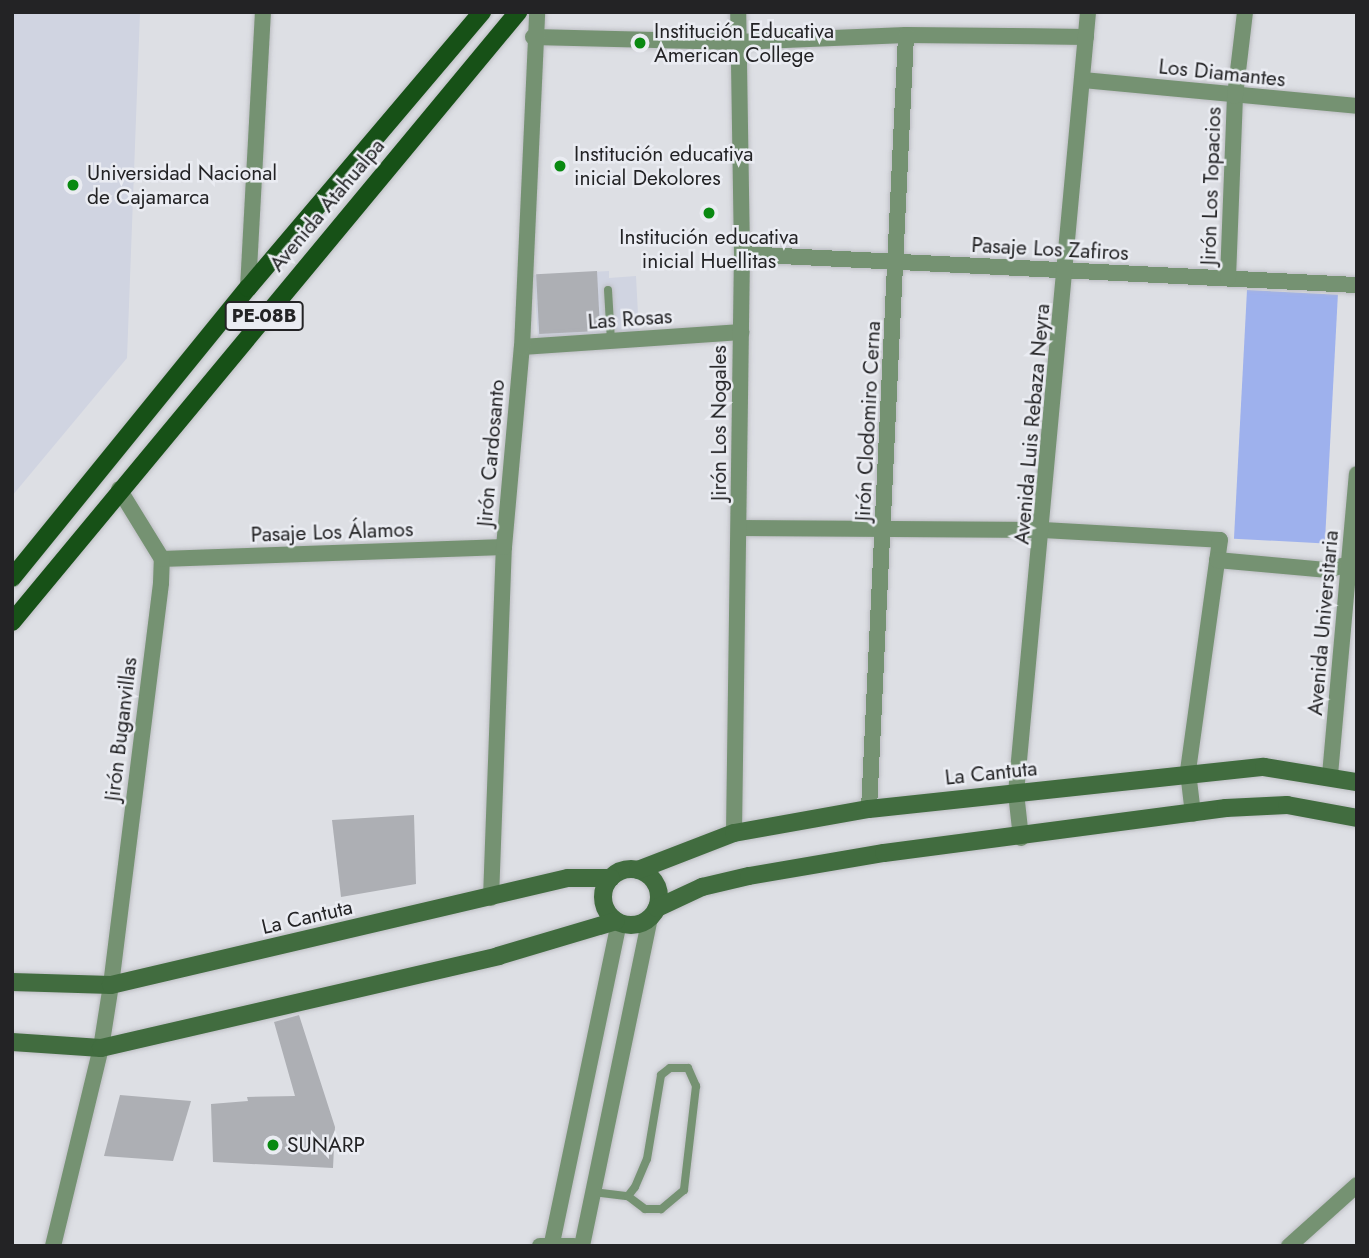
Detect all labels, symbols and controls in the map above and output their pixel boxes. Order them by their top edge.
place label: Institución Educativa American College [654,18,834,68]
marker: Institución Educativa American College [632,35,648,51]
street label: Los Diamantes [1157,54,1287,92]
street label: Jirón Los Topacios [1196,106,1226,266]
street label: Avenida Atahualpa [264,134,390,276]
place label: Institución educativa inicial Dekolores [574,141,753,191]
marker: Institución educativa inicial Dekolores [552,158,568,174]
place label: Universidad Nacional de Cajamarca [87,160,277,210]
marker: Universidad Nacional de Cajamarca [65,177,81,193]
marker: Institución educativa inicial Huellitas [701,205,717,221]
place label: Institución educativa inicial Huellitas [619,224,799,274]
street label: Pasaje Los Zafiros [971,232,1129,266]
road number: PE-08B [224,300,304,332]
street label: Las Rosas [587,303,673,335]
street label: Avenida Luis Rebaza Neyra [1009,303,1055,545]
street label: Jirón Clodomiro Cerna [850,320,886,522]
street label: Jirón Los Nogales [706,345,732,501]
street label: Jirón Cardosanto [472,378,510,528]
street label: Pasaje Los Álamos [250,517,414,547]
street label: Avenida Universitaria [1302,529,1344,717]
street label: Jirón Buganvillas [100,656,142,802]
street label: La Cantuta [944,756,1038,790]
street label: La Cantuta [259,894,355,940]
place label: SUNARP [287,1132,365,1158]
marker: SUNARP [265,1137,281,1153]

